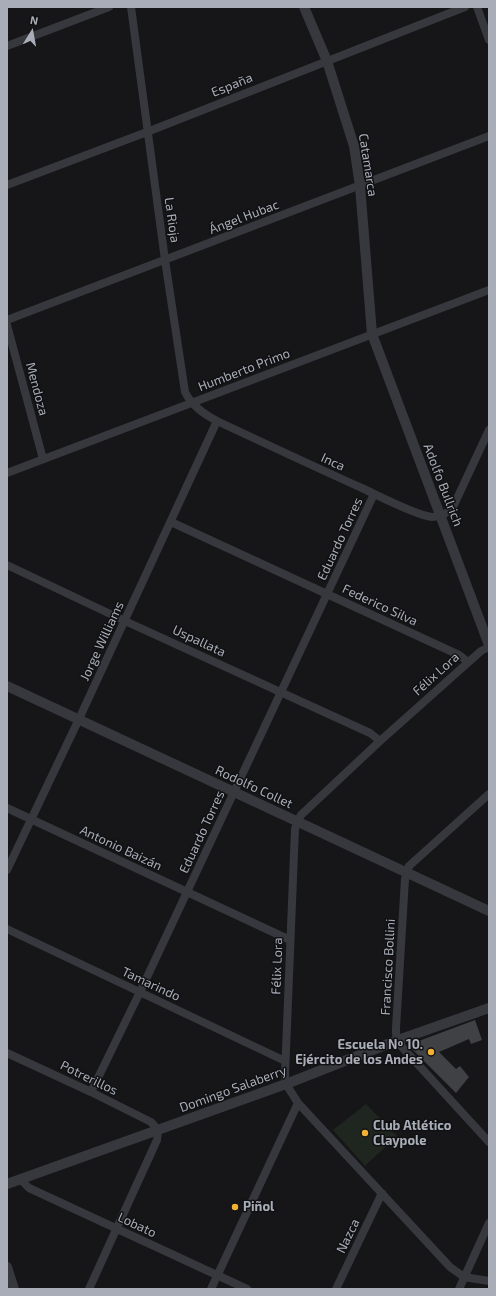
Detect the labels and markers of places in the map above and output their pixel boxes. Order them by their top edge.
place label: Escuela Nº 10. Ejército de los Andes [295,1037,423,1068]
marker: Escuela Nº 10. Ejército de los Andes [426,1047,436,1057]
place label: Club Atlético Claypole [373,1118,452,1149]
marker: Club Atlético Claypole [360,1128,370,1138]
place label: Piñol [243,1199,274,1215]
marker: Piñol [230,1202,240,1212]

